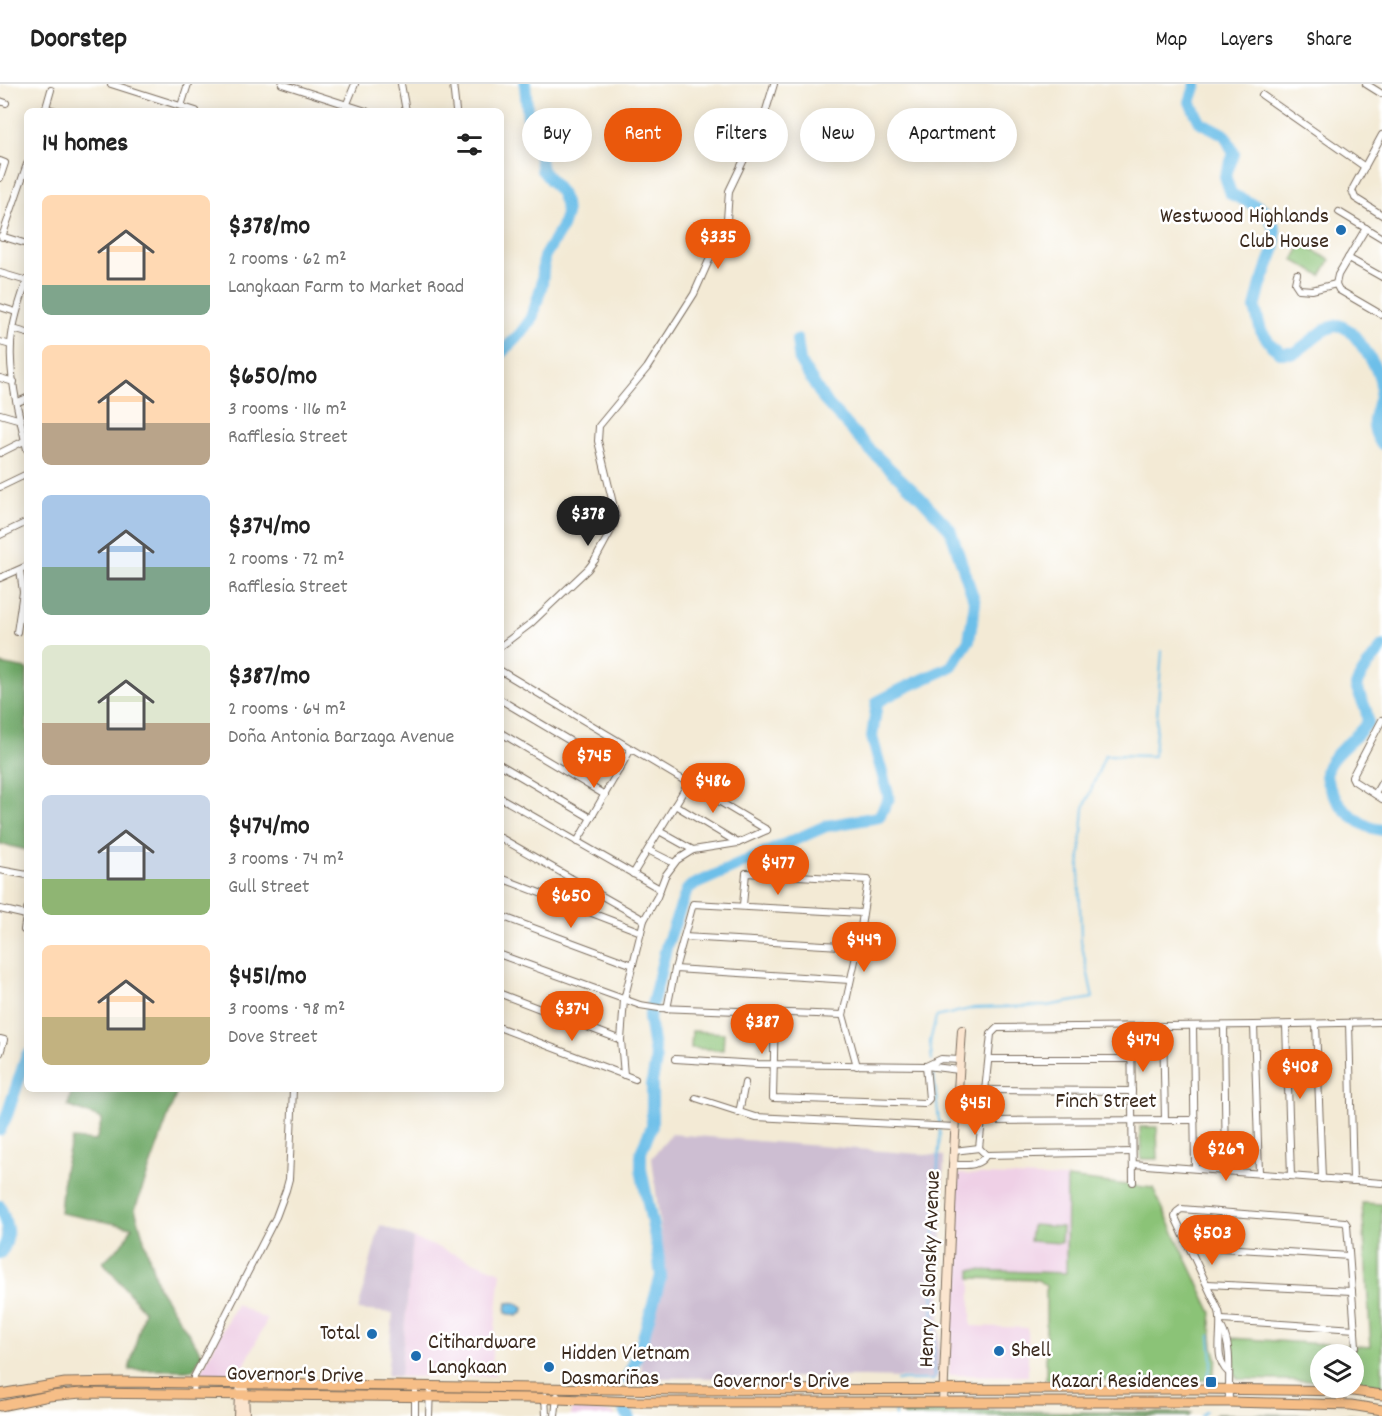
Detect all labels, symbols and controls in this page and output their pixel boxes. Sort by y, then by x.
text: Doorstep [30,21,127,61]
text: Map [1156,26,1187,56]
text: Layers [1220,26,1273,56]
text: Share [1306,26,1352,56]
chip: Buy [522,108,592,162]
chip: Rent [604,108,682,162]
chip: Filters [694,108,788,162]
chip: New [800,108,875,162]
chip: Apartment [887,108,1017,162]
text: 14 homes [42,126,128,163]
icon: filters [453,128,486,161]
place label: Westwood Highlands Club House [1160,202,1329,258]
text: $378/mo [228,209,310,246]
icon: home [90,219,162,291]
pin: $335 [682,219,754,270]
marker: Westwood Highlands Club House [1334,223,1348,237]
text: $335 [699,224,737,252]
text: 2 rooms · 62 m² [228,246,347,274]
text: Langkaan Farm to Market Road [228,274,464,302]
text: $650/mo [228,359,317,396]
icon: home [90,369,162,441]
text: 3 rooms · 116 m² [228,396,347,424]
text: Rafflesia Street [228,424,348,452]
pin: $378 [552,496,624,547]
text: $378 [571,501,605,529]
text: $374/mo [228,509,310,546]
icon: home [90,519,162,591]
text: 2 rooms · 72 m² [228,546,344,574]
text: Rafflesia Street [228,574,348,602]
text: $387/mo [228,659,310,696]
icon: home [90,669,162,741]
text: 2 rooms · 64 m² [228,696,346,724]
text: Doña Antonia Barzaga Avenue [228,724,454,752]
pin: $745 [558,738,630,789]
text: $745 [576,743,612,771]
pin: $486 [677,763,749,814]
text: $486 [695,768,731,796]
text: $474/mo [228,809,310,846]
icon: home [90,819,162,891]
pin: $477 [742,845,814,896]
text: 3 rooms · 74 m² [228,846,344,874]
text: $477 [761,850,795,878]
text: Gull Street [228,874,309,902]
pin: $650 [535,878,607,929]
text: $650 [551,883,591,911]
pin: $449 [828,922,900,973]
text: $449 [846,927,882,955]
text: $451/mo [228,959,307,996]
icon: home [90,969,162,1041]
pin: $374 [536,991,608,1042]
text: 3 rooms · 98 m² [228,996,345,1024]
text: $374 [555,996,589,1024]
pin: $387 [726,1004,798,1055]
text: $387 [745,1009,779,1037]
pin: $474 [1107,1022,1179,1073]
text: Dove Street [228,1024,318,1052]
text: $474 [1126,1027,1160,1055]
pin: $408 [1264,1049,1336,1100]
text: $408 [1281,1054,1319,1082]
pin: $451 [939,1085,1011,1136]
street label: Finch Street [1055,1087,1157,1118]
text: $451 [959,1090,991,1118]
pin: $269 [1190,1131,1262,1182]
text: $269 [1207,1136,1245,1164]
street label: Henry J. Slonsky Avenue [912,1170,950,1368]
pin: $503 [1176,1215,1248,1266]
text: $503 [1192,1220,1232,1248]
place label: Total [320,1319,360,1350]
marker: Total [365,1327,379,1341]
place label: Citihardware Langkaan [428,1328,536,1384]
place label: Shell [1011,1336,1051,1367]
place label: Hidden Vietnam Dasmariñas [561,1339,690,1395]
marker: Shell [992,1344,1006,1358]
map controls [1310,1344,1364,1398]
button: layers [1310,1344,1364,1398]
marker: Citihardware Langkaan [409,1349,423,1363]
street label: Governor's Drive [226,1359,364,1393]
marker: Hidden Vietnam Dasmariñas [542,1360,556,1374]
street label: Governor's Drive [712,1367,850,1398]
place label: Kazari Residences [1051,1367,1199,1398]
marker: Kazari Residences [1204,1375,1218,1389]

